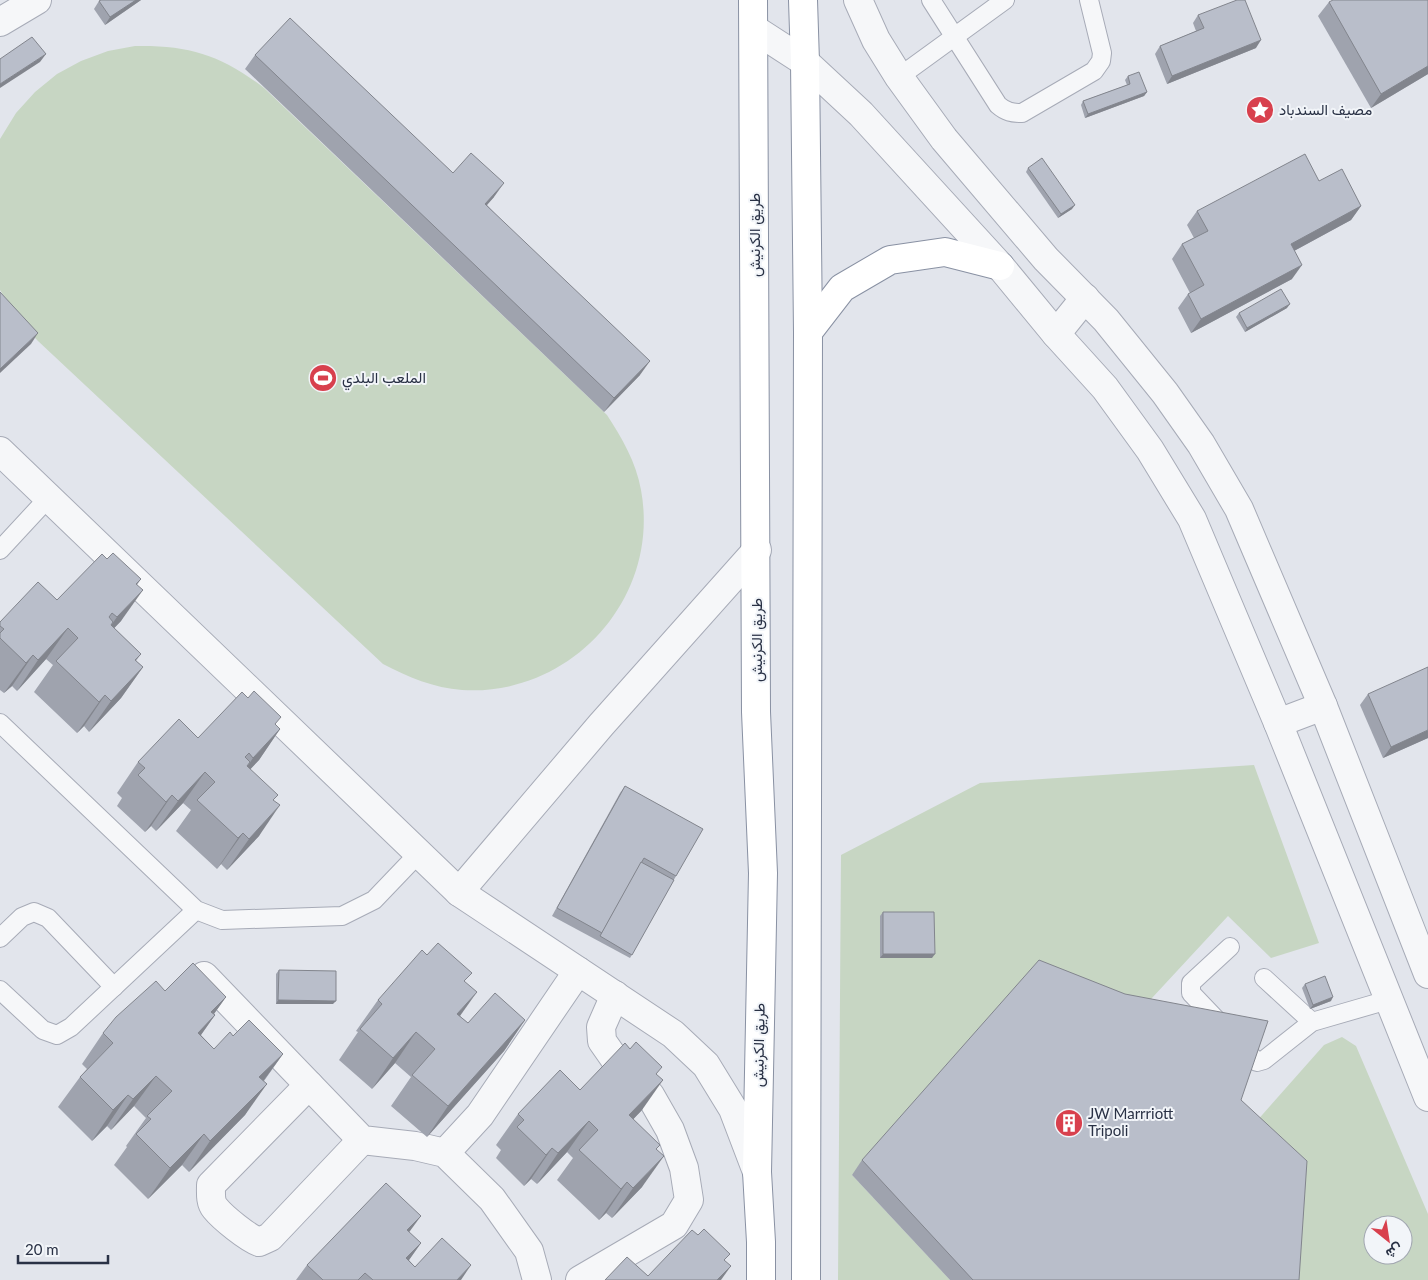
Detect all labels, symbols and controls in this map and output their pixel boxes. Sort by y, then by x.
place icon: مصيف السندباد [1245,95,1275,125]
place label: مصيف السندباد [1279,100,1372,119]
street label: طريق الكرنيش [745,193,765,277]
sports icon: الملعب البلدي [308,363,338,393]
place label: الملعب البلدي [342,368,426,391]
street label: طريق الكرنيش [747,598,767,682]
street label: طريق الكرنيش [748,1003,770,1087]
place label: JW Marrriott Tripoli [1088,1104,1174,1139]
building icon: JW Marrriott Tripoli [1054,1108,1084,1138]
north arrow [1363,1215,1413,1265]
scale bar [18,1232,108,1264]
text: ش [1383,1239,1406,1263]
text: 20 m [25,1240,59,1258]

